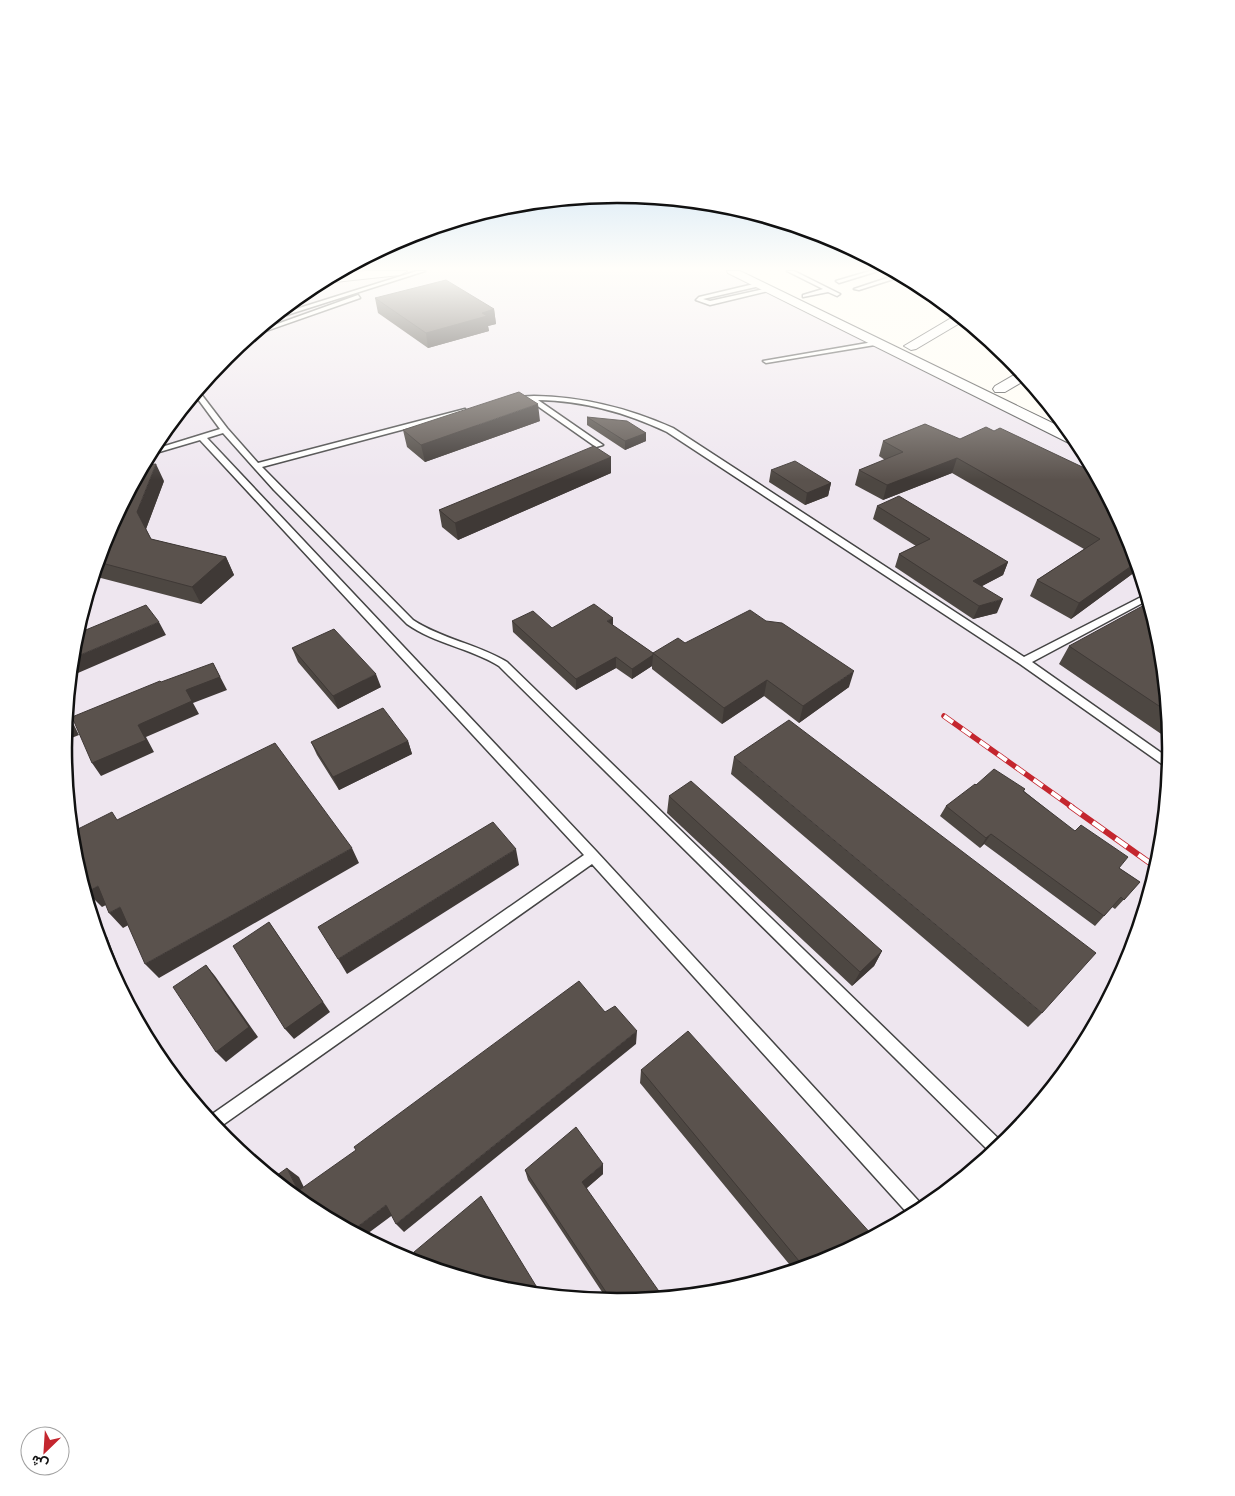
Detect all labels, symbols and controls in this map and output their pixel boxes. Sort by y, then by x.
north arrow [20,1426,70,1476]
text: ش [28,1447,53,1474]

